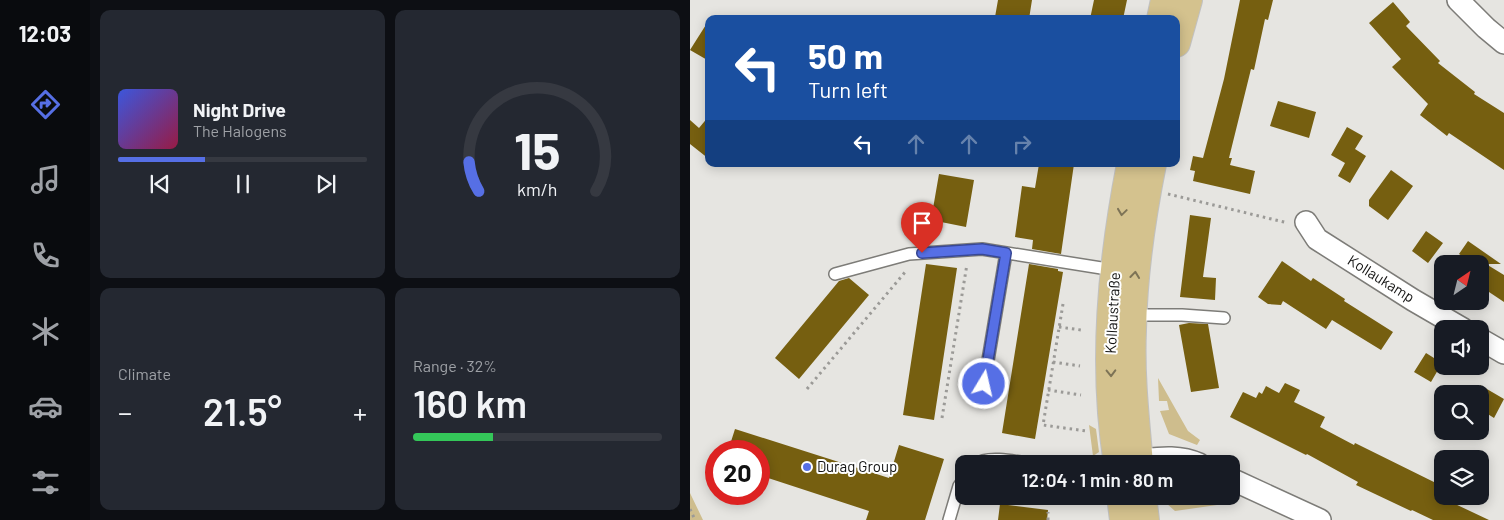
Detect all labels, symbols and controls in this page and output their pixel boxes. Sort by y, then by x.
text: 12:03 [19,20,71,46]
text: 50 m [808,34,883,76]
icon: left [725,35,790,100]
text: Turn left [808,76,888,102]
icon: directions [28,87,63,122]
text: Night Drive [193,98,286,121]
text: 15 [514,118,561,180]
text: The Halogens [193,121,287,140]
icon: left [849,130,877,158]
icon: ahead [902,130,930,158]
icon: ahead [955,130,983,158]
icon: right [1008,130,1036,158]
icon: music [28,162,63,197]
icon: previous [146,170,174,198]
icon: pause [229,170,257,198]
icon: next [312,170,340,198]
text: km/h [517,178,558,200]
pin [901,202,943,253]
one-way arrow [1118,207,1128,216]
icon: arrive [908,209,936,237]
icon: phone [28,238,63,273]
street label: Kollaukamp [1345,251,1418,306]
north arrow [1434,255,1489,310]
map controls [1434,255,1489,505]
one-way arrow [1129,271,1140,279]
street label: Kollaustraße [1101,272,1123,354]
icon: climate [28,314,63,349]
button: sound [1434,320,1489,375]
text: Range · 32% [413,356,497,375]
position arrow [957,357,1009,409]
text: Climate [118,364,171,383]
one-way arrow [1106,370,1116,378]
text: 160 km [413,380,527,426]
button: search [1434,385,1489,440]
text: 21.5° [203,388,282,434]
icon: car [28,389,63,424]
text: − [118,395,132,429]
text: + [353,395,367,429]
speed limit sign: 20 [705,440,770,505]
button: layers [1434,450,1489,505]
place label: Durag Group [817,457,897,475]
marker: Durag Group [801,461,813,473]
icon: filters [28,465,63,500]
text: 12:04 · 1 min · 80 m [1022,468,1173,491]

